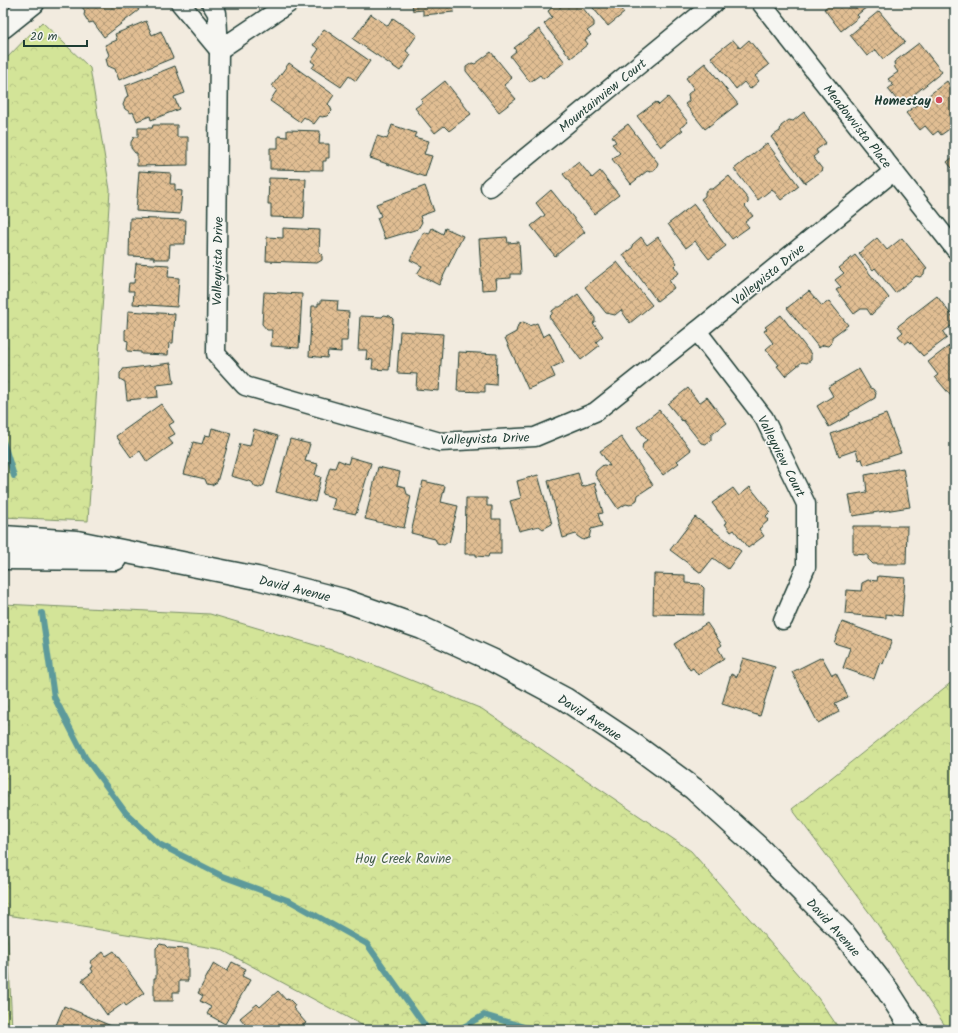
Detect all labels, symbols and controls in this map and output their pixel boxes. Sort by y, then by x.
scale bar [24,22,87,48]
text: 20 m [30,27,58,46]
street label: Mountainview Court [554,53,652,138]
street label: Meadowvista Place [817,80,897,174]
place label: Homestay [874,91,931,112]
marker: Homestay [934,95,944,105]
street label: Valleyvista Drive [207,216,230,306]
street label: Valleyvista Drive [728,239,810,311]
street label: Valleyview Court [751,412,811,502]
street label: Valleyvista Drive [440,427,530,452]
street label: David Avenue [257,570,333,609]
street label: David Avenue [553,690,626,747]
park label: Hoy Creek Ravine [355,849,451,870]
street label: David Avenue [801,894,865,962]

